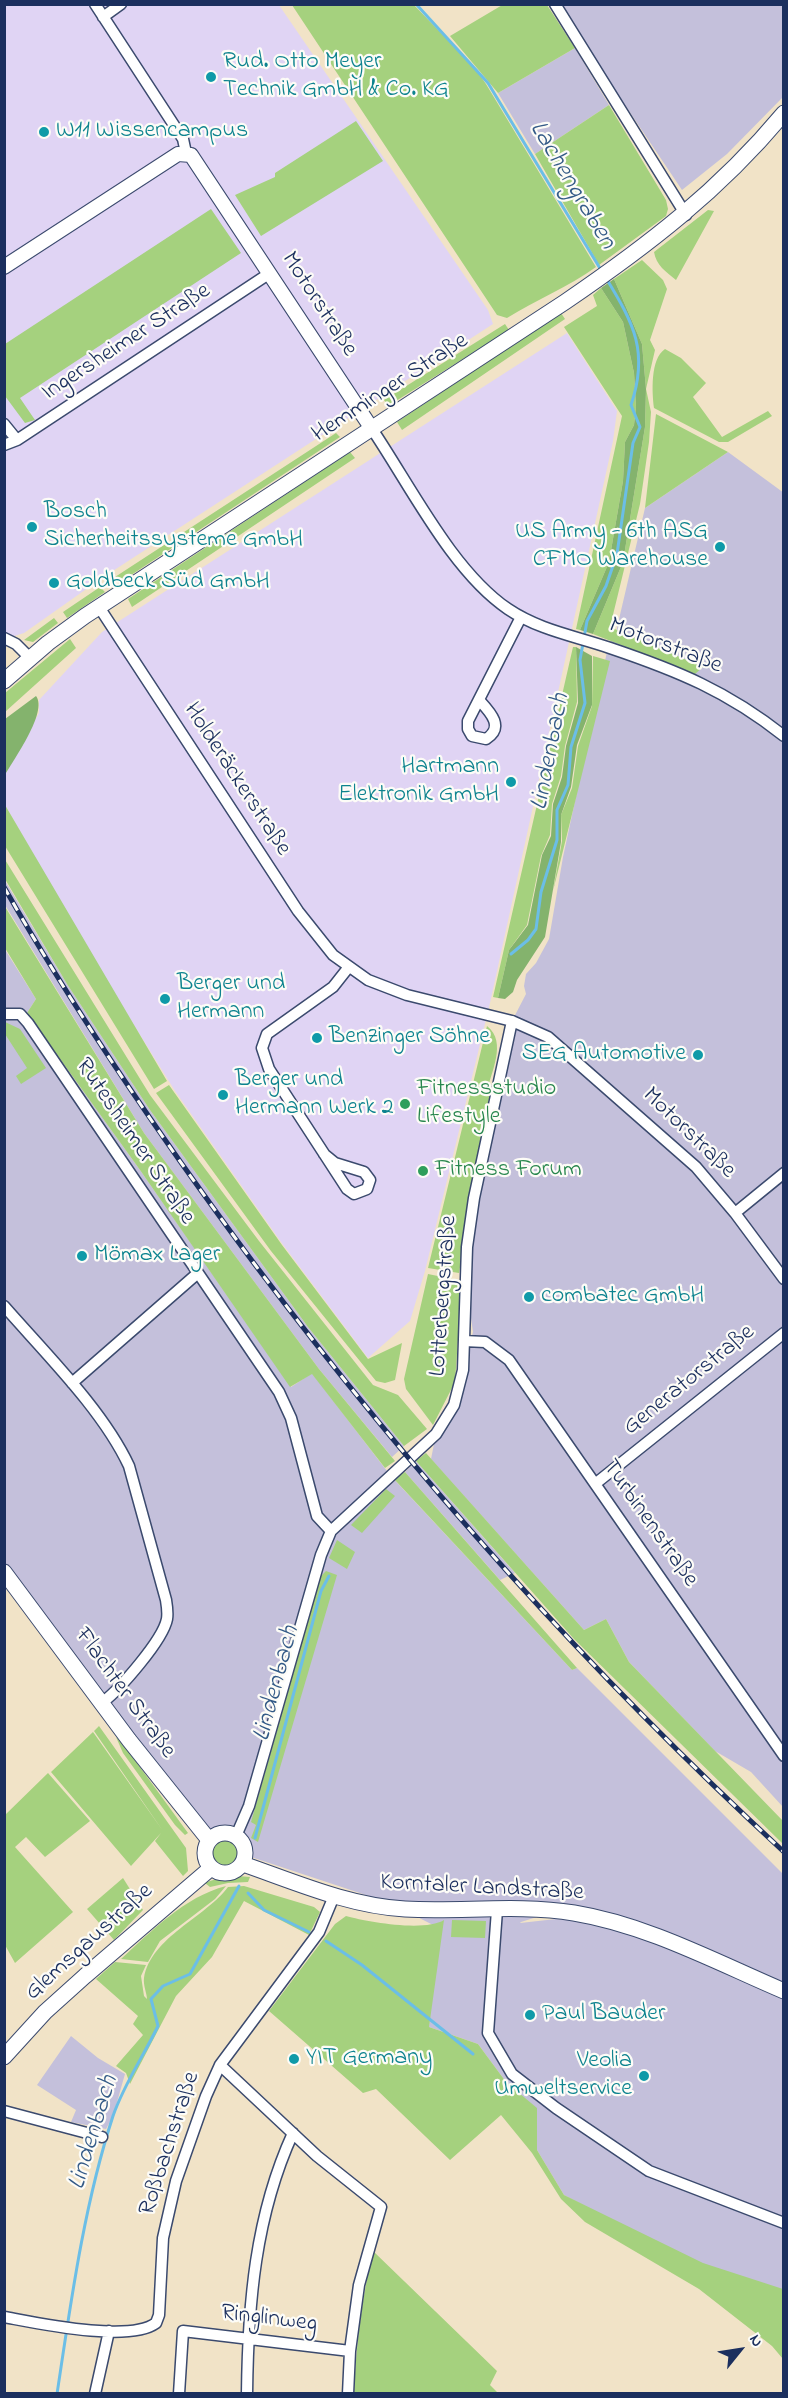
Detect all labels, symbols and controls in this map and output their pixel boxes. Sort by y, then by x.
place label: Rud. Otto Meyer Technik GmbH & Co. KG [223,49,449,105]
marker: Rud. Otto Meyer Technik GmbH & Co. KG [204,70,218,84]
water label: Lachengraben [521,116,621,256]
place label: W11 Wissencampus [56,118,248,146]
marker: W11 Wissencampus [37,125,51,139]
street label: Motorstraße [274,247,362,363]
street label: Ingersheimer Straße [37,278,217,408]
street label: Hemminger Straße [308,328,474,450]
place label: Bosch Sicherheitssysteme GmbH [44,499,303,555]
place label: US Army - 6th ASG CFMO Warehouse [515,519,708,575]
marker: Bosch Sicherheitssysteme GmbH [25,520,39,534]
marker: US Army - 6th ASG CFMO Warehouse [713,540,727,554]
place label: Goldbeck Süd GmbH [66,569,270,597]
marker: Goldbeck Süd GmbH [47,576,61,590]
street label: Motorstraße [604,612,726,682]
water label: Lindenbach [525,691,579,813]
street label: Holderäckerstraße [176,698,296,862]
place label: Hartmann Elektronik GmbH [338,754,499,810]
marker: Hartmann Elektronik GmbH [504,775,518,789]
place label: Berger und Hermann [177,971,285,1027]
marker: Berger und Hermann [158,992,172,1006]
place label: Benzinger Söhne [329,1024,490,1052]
marker: Benzinger Söhne [310,1031,324,1045]
place label: SEG Automotive [522,1041,686,1069]
marker: SEG Automotive [691,1048,705,1062]
street label: Rutesheimer Straße [68,1053,200,1231]
place label: Berger und Hermann Werk 2 [235,1067,394,1123]
place label: Fitnessstudio Lifestyle [417,1076,556,1132]
street label: Motorstraße [635,1082,741,1186]
marker: Berger und Hermann Werk 2 [216,1088,230,1102]
marker: Fitnessstudio Lifestyle [398,1097,412,1111]
place label: Fitness Forum [435,1157,582,1185]
marker: Fitness Forum [416,1164,430,1178]
street label: Lotterbergstraße [425,1215,465,1377]
place label: Mömax Lager [94,1242,220,1270]
marker: Mömax Lager [75,1249,89,1263]
place label: combatec GmbH [541,1283,704,1311]
marker: combatec GmbH [522,1290,536,1304]
street label: Generatorstraße [618,1319,762,1443]
street label: Turbinenstraße [595,1455,703,1593]
street label: Flachter Straße [67,1623,181,1765]
water label: Lindenbach [248,1623,308,1745]
street label: Korntaler Landstraße [379,1869,585,1909]
street label: Glemsgaustraße [20,1878,160,2008]
place label: Paul Bauder [542,2001,666,2029]
marker: Paul Bauder [523,2008,537,2022]
place label: YIT Germany [306,2045,432,2073]
place label: Veolia Umweltservice [494,2048,632,2104]
marker: YIT Germany [287,2052,301,2066]
street label: Roßbachstraße [134,2069,208,2219]
marker: Veolia Umweltservice [637,2069,651,2083]
water label: Lindenbach [63,2072,127,2194]
street label: Ringlinweg [219,2300,319,2340]
north arrow [710,2320,770,2380]
text: N [742,2330,769,2352]

